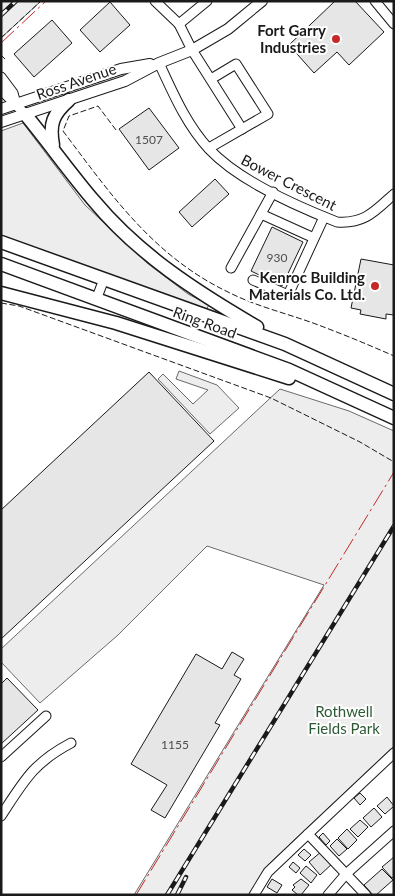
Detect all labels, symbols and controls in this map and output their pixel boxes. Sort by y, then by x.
place label: Fort Garry Industries [257,21,326,56]
marker: Fort Garry Industries [330,33,342,45]
street label: Ross Avenue [34,59,118,103]
house number: 1507 [135,132,163,147]
street label: Bower Crescent [238,150,340,214]
house number: 930 [267,250,287,265]
place label: Kenroc Building Materials Co. Ltd. [249,268,365,303]
marker: Kenroc Building Materials Co. Ltd. [369,280,381,292]
street label: Ring Road [171,302,239,342]
park label: Rothwell Fields Park [308,702,380,737]
house number: 1155 [161,737,189,752]

